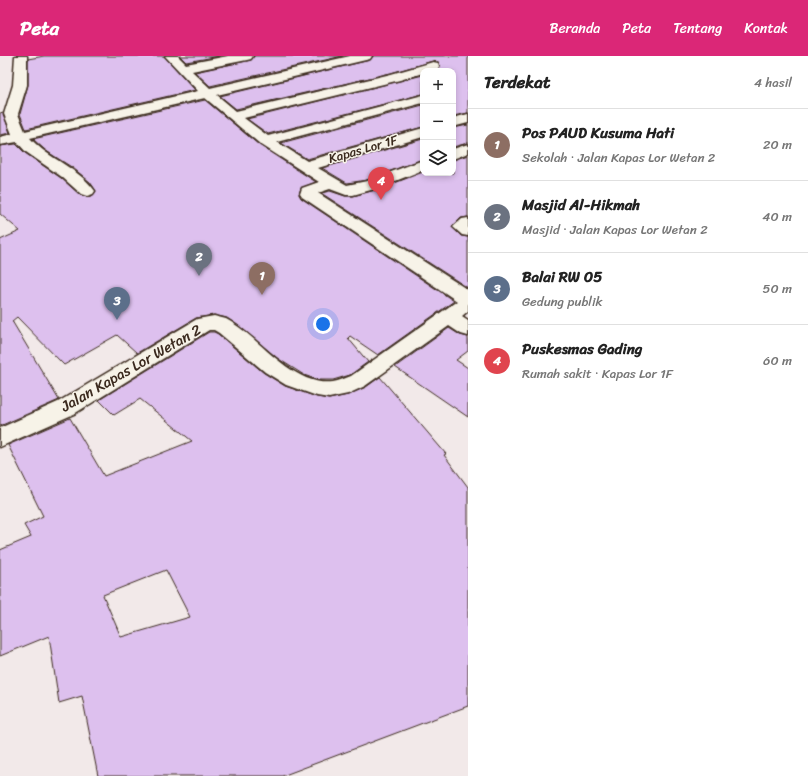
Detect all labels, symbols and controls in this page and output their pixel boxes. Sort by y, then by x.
text: Peta [20,12,59,45]
text: Beranda [550,16,600,41]
text: Peta [622,16,651,41]
text: Tentang [673,16,722,41]
text: Kontak [744,16,788,41]
text: Terdekat [484,67,550,97]
map controls [420,68,456,176]
button: + [420,68,456,104]
text: 4 hasil [754,71,792,94]
button: − [420,104,456,140]
text: Pos PAUD Kusuma Hati [522,120,674,146]
street label: Kapas Lor 1F [326,128,401,170]
text: 1 [494,133,500,156]
text: 20 m [763,133,792,156]
button: layers [420,140,456,176]
text: Sekolah · Jalan Kapas Lor Wetan 2 [522,146,715,169]
pin: 4 [368,167,394,200]
text: Masjid Al-Hikmah [522,192,640,218]
text: 2 [493,205,501,228]
text: 40 m [762,205,792,228]
text: Masjid · Jalan Kapas Lor Wetan 2 [522,218,708,241]
pin: 2 [186,243,212,276]
pin: 1 [249,262,275,295]
text: Balai RW 05 [522,264,602,290]
text: 3 [493,277,501,300]
text: 50 m [762,277,792,300]
pin: 3 [104,287,130,320]
text: Gedung publik [522,290,603,313]
your location [313,314,333,334]
street label: Jalan Kapas Lor Wetan 2 [55,317,207,419]
text: Puskesmas Gading [522,336,642,362]
text: 4 [493,349,501,372]
text: 60 m [763,349,792,372]
text: Rumah sakit · Kapas Lor 1F [522,362,673,385]

